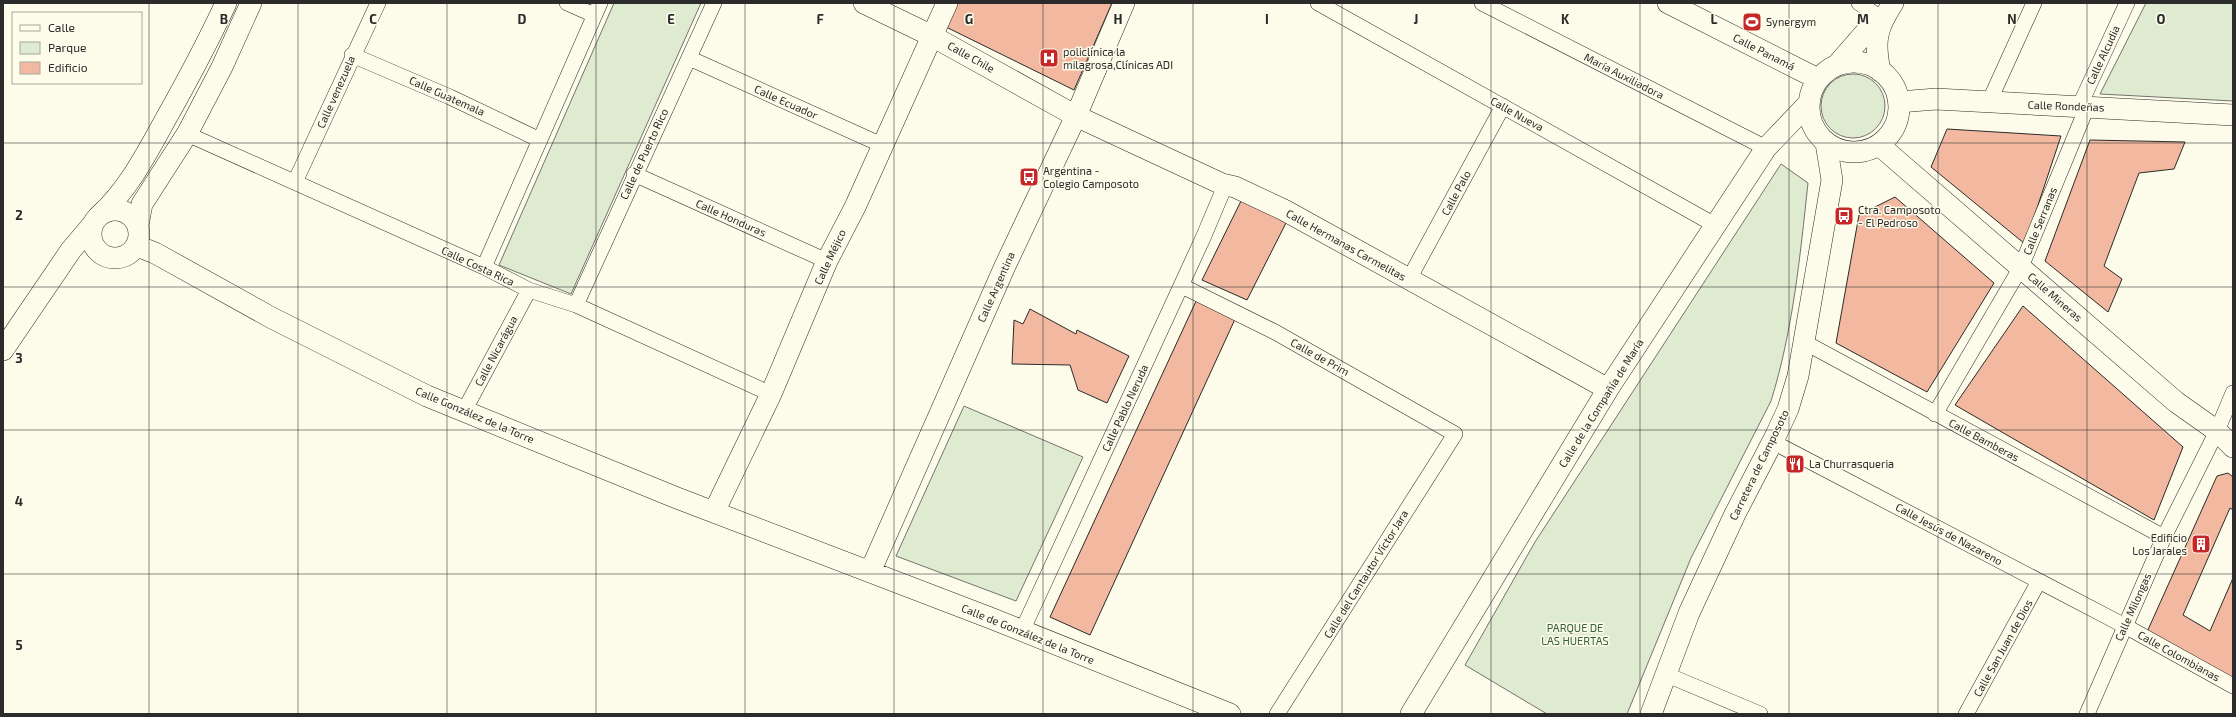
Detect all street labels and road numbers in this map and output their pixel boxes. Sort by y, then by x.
street label: Calle Alcudia [2083,23,2122,86]
street label: Calle Panamá [1731,30,1797,73]
street label: Calle Chile [945,38,997,75]
street label: María Auxiliadora [1582,50,1666,101]
street label: Calle venezuela [314,54,357,130]
street label: Calle Guatemala [407,73,487,118]
street label: Calle Ecuador [752,82,820,122]
street label: Calle Nueva [1488,94,1546,134]
street label: Calle Rondeñas [2027,98,2105,113]
street label: Calle de Puerto Rico [617,106,670,201]
street label: Calle Palo [1438,168,1473,218]
street label: Calle Serranas [2020,185,2059,257]
street label: Calle Honduras [694,196,769,239]
street label: Calle Hermanas Carmelitas [1284,206,1409,283]
street label: Calle Méjico [811,227,849,287]
street label: Calle Costa Rica [440,243,517,288]
street label: Calle Argentina [974,249,1017,324]
street label: Calle Mineras [2025,269,2086,324]
street label: Calle Nicarágua [472,313,520,388]
street label: Calle de Prim [1289,335,1352,378]
street label: Calle de la Compañía de María [1555,336,1646,470]
street label: Calle Pablo Neruda [1099,362,1150,453]
street label: Calle González de la Torre [414,384,537,446]
street label: Carretera de Camposoto [1726,407,1791,522]
street label: Calle Bamberas [1947,416,2022,464]
street label: Calle Jesús de Nazareno [1893,500,2005,567]
street label: Calle del Cantautor Víctor Jara [1321,507,1411,640]
street label: Calle Milongas [2112,570,2154,643]
street label: Calle San Juan de Dios [1970,596,2035,699]
street label: Calle de González de la Torre [960,601,1097,666]
street label: Calle Colombianas [2136,628,2223,684]

